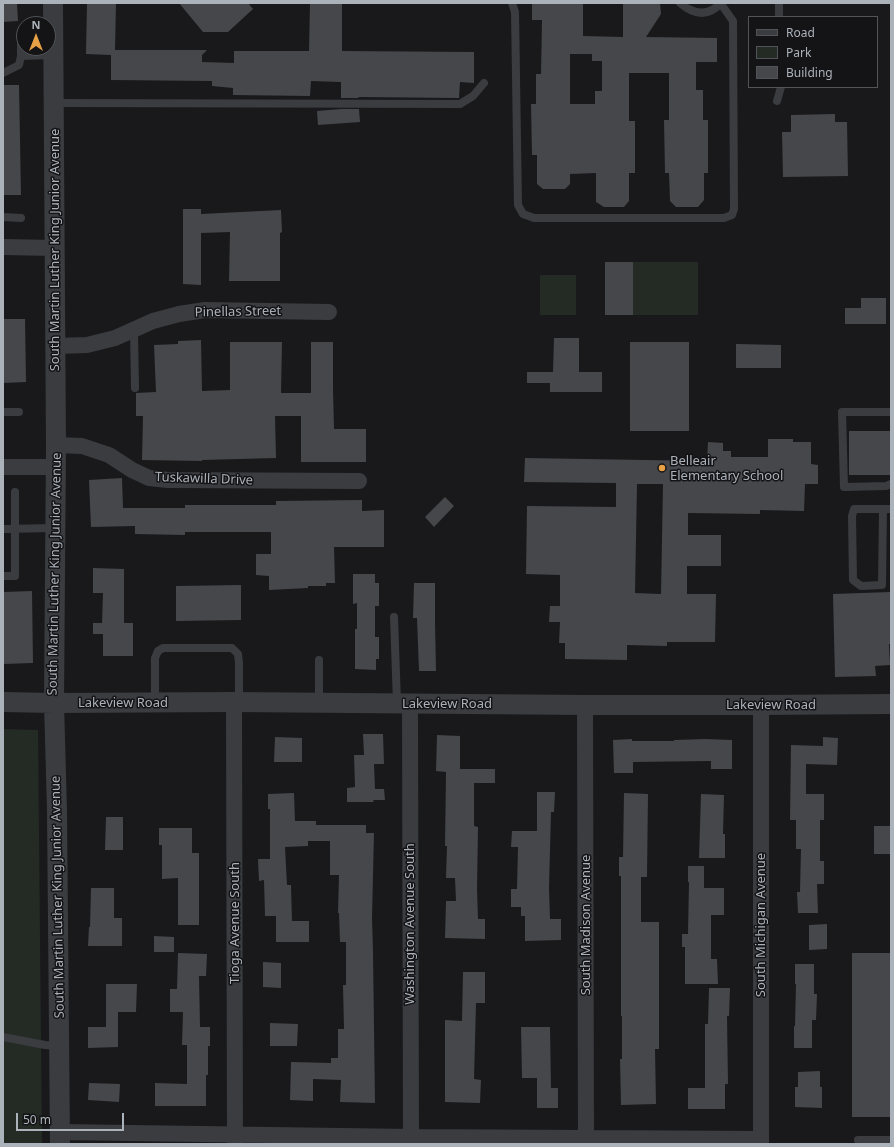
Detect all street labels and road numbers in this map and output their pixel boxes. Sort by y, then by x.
street label: South Martin Luther King Junior Avenue [47,129,63,371]
street label: Pinellas Street [195,303,281,321]
street label: South Martin Luther King Junior Avenue [45,453,65,695]
street label: Tuskawilla Drive [155,469,253,489]
street label: Lakeview Road [78,695,168,711]
street label: Lakeview Road [402,696,492,712]
street label: Lakeview Road [726,697,816,713]
street label: South Martin Luther King Junior Avenue [48,776,68,1018]
street label: Washington Avenue South [402,843,418,1005]
street label: South Michigan Avenue [753,853,769,997]
street label: South Madison Avenue [578,855,594,995]
street label: Tioga Avenue South [227,862,243,984]

